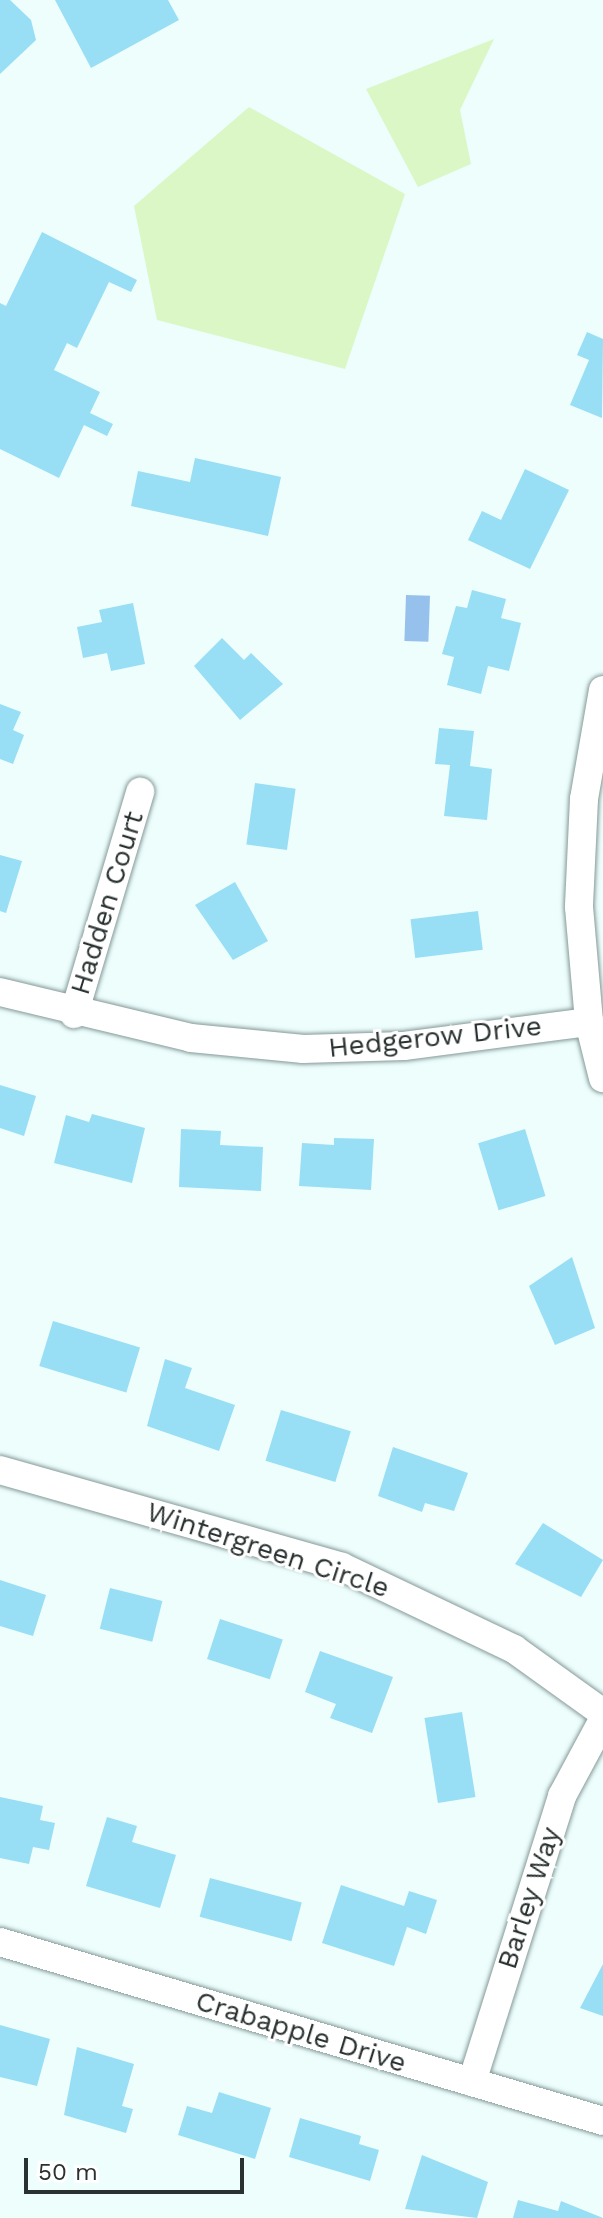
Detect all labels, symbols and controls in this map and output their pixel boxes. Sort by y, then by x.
street label: Hadden Court [63,807,151,999]
street label: Hedgerow Drive [326,1009,544,1065]
street label: Wintergreen Circle [142,1495,394,1605]
street label: Barley Way [490,1822,568,1974]
street label: Crabapple Drive [192,1984,410,2080]
scale bar [28,2142,248,2192]
text: 50 m [38,2158,98,2186]

